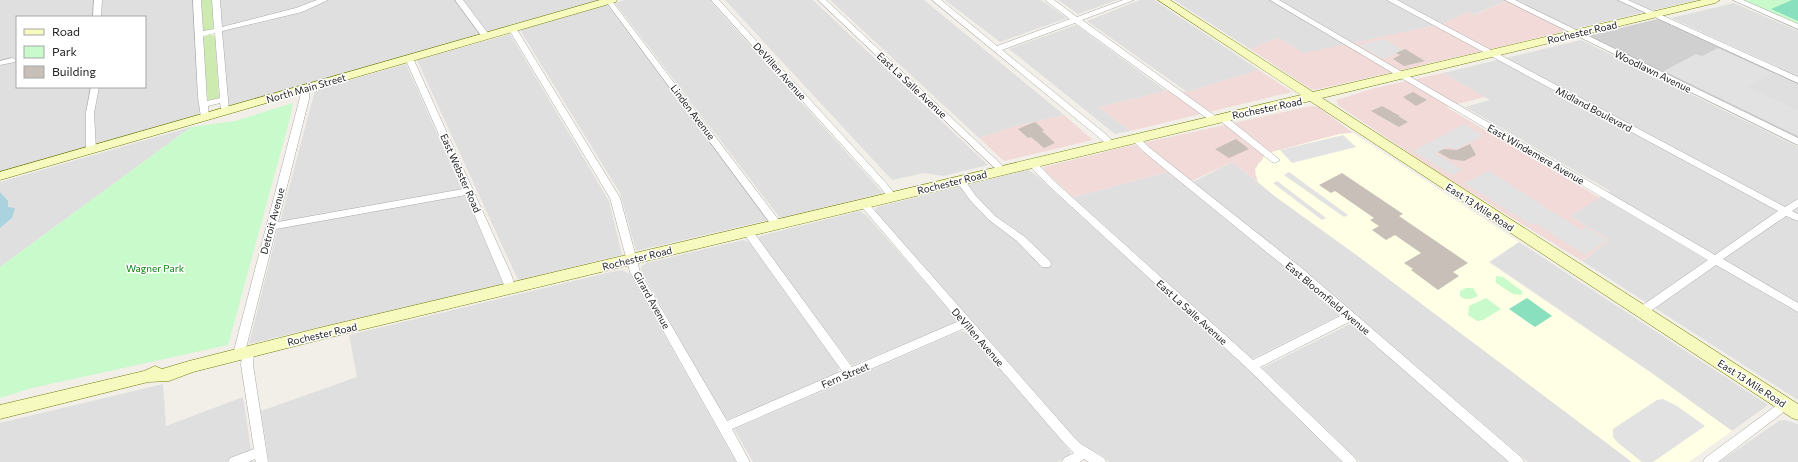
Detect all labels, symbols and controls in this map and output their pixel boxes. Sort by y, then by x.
legend [16,16,146,88]
street label: Rochester Road [1546,18,1618,46]
text: Road [52,24,80,38]
street label: DeVillen Avenue [751,40,809,102]
text: Park [52,44,78,58]
street label: Woodlawn Avenue [1613,47,1693,95]
street label: East La Salle Avenue [875,49,949,121]
text: Building [52,64,96,78]
street label: North Main Street [265,71,347,105]
street label: Linden Avenue [668,82,718,142]
street label: Midland Boulevard [1554,84,1634,134]
street label: Rochester Road [1231,95,1303,121]
street label: East Windemere Avenue [1486,121,1586,187]
street label: East Webster Road [438,132,484,215]
street label: Rochester Road [916,167,988,196]
street label: East 13 Mile Road [1444,181,1517,234]
street label: Detroit Avenue [257,186,287,256]
street label: Rochester Road [601,243,673,272]
street label: East Bloomfield Avenue [1283,259,1373,337]
park label: Wagner Park [126,262,185,274]
street label: Girard Avenue [631,269,673,331]
street label: East La Salle Avenue [1154,277,1230,347]
street label: DeVillen Avenue [949,305,1007,369]
street label: Rochester Road [286,320,358,348]
street label: East 13 Mile Road [1716,357,1789,410]
street label: Fern Street [819,360,871,390]

